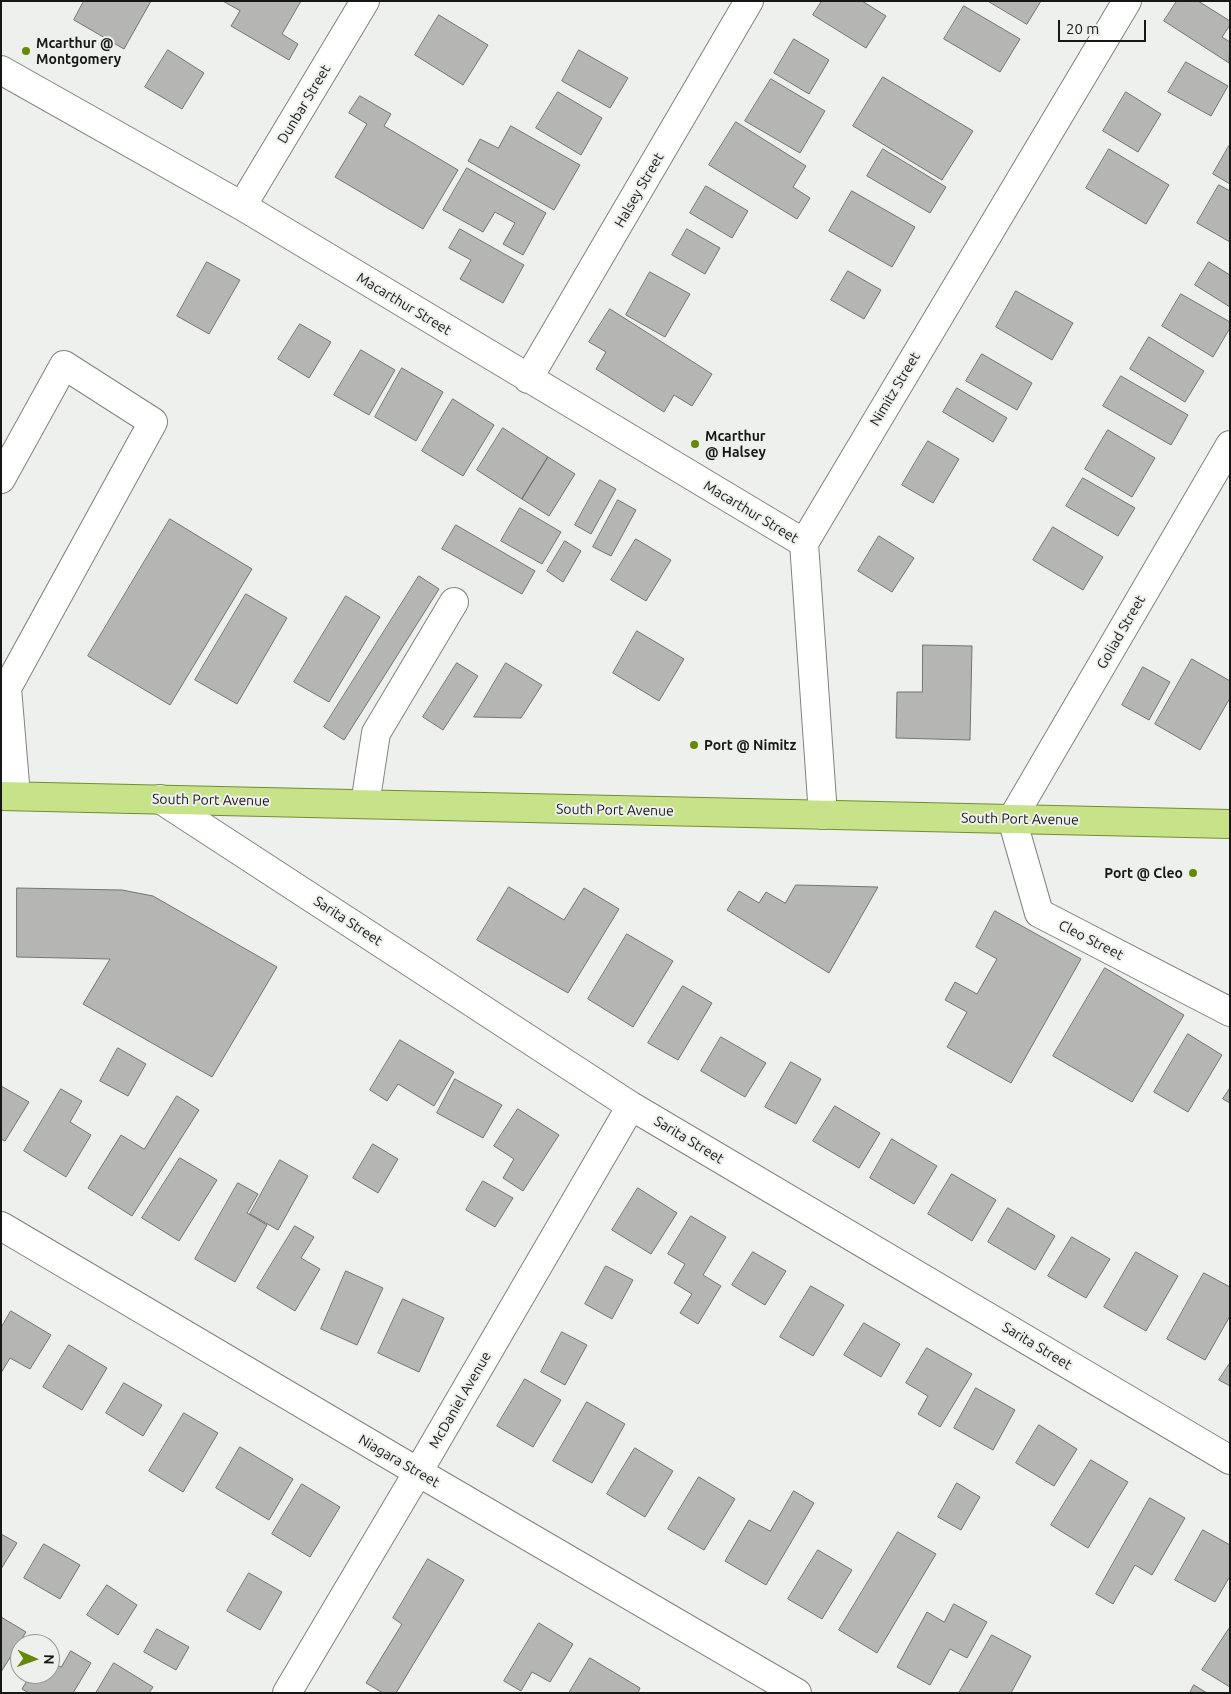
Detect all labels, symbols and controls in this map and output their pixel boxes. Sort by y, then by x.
scale bar [1061,10,1148,42]
text: 20 m [1066,20,1099,37]
place label: Mcarthur @ Montgomery [36,35,121,68]
marker: Mcarthur @ Montgomery [20,45,32,57]
street label: Dunbar Street [274,62,334,146]
street label: Halsey Street [611,150,667,230]
street label: Macarthur Street [354,269,454,339]
street label: Nimitz Street [866,349,924,429]
place label: Mcarthur @ Halsey [705,428,766,461]
marker: Mcarthur @ Halsey [689,438,701,450]
street label: Macarthur Street [701,477,801,547]
street label: Goliad Street [1093,592,1149,672]
place label: Port @ Nimitz [704,737,796,753]
marker: Port @ Nimitz [688,739,700,751]
street label: South Port Avenue [152,791,270,809]
street label: South Port Avenue [556,801,674,819]
street label: South Port Avenue [961,810,1079,828]
place label: Port @ Cleo [1104,865,1183,881]
marker: Port @ Cleo [1187,867,1199,879]
street label: Sarita Street [311,893,385,949]
street label: Cleo Street [1056,917,1126,963]
street label: Sarita Street [651,1113,727,1167]
street label: Sarita Street [999,1319,1075,1373]
street label: McDaniel Avenue [425,1349,495,1451]
street label: Niagara Street [356,1431,442,1491]
north arrow [10,1634,60,1684]
text: N [41,1654,57,1665]

